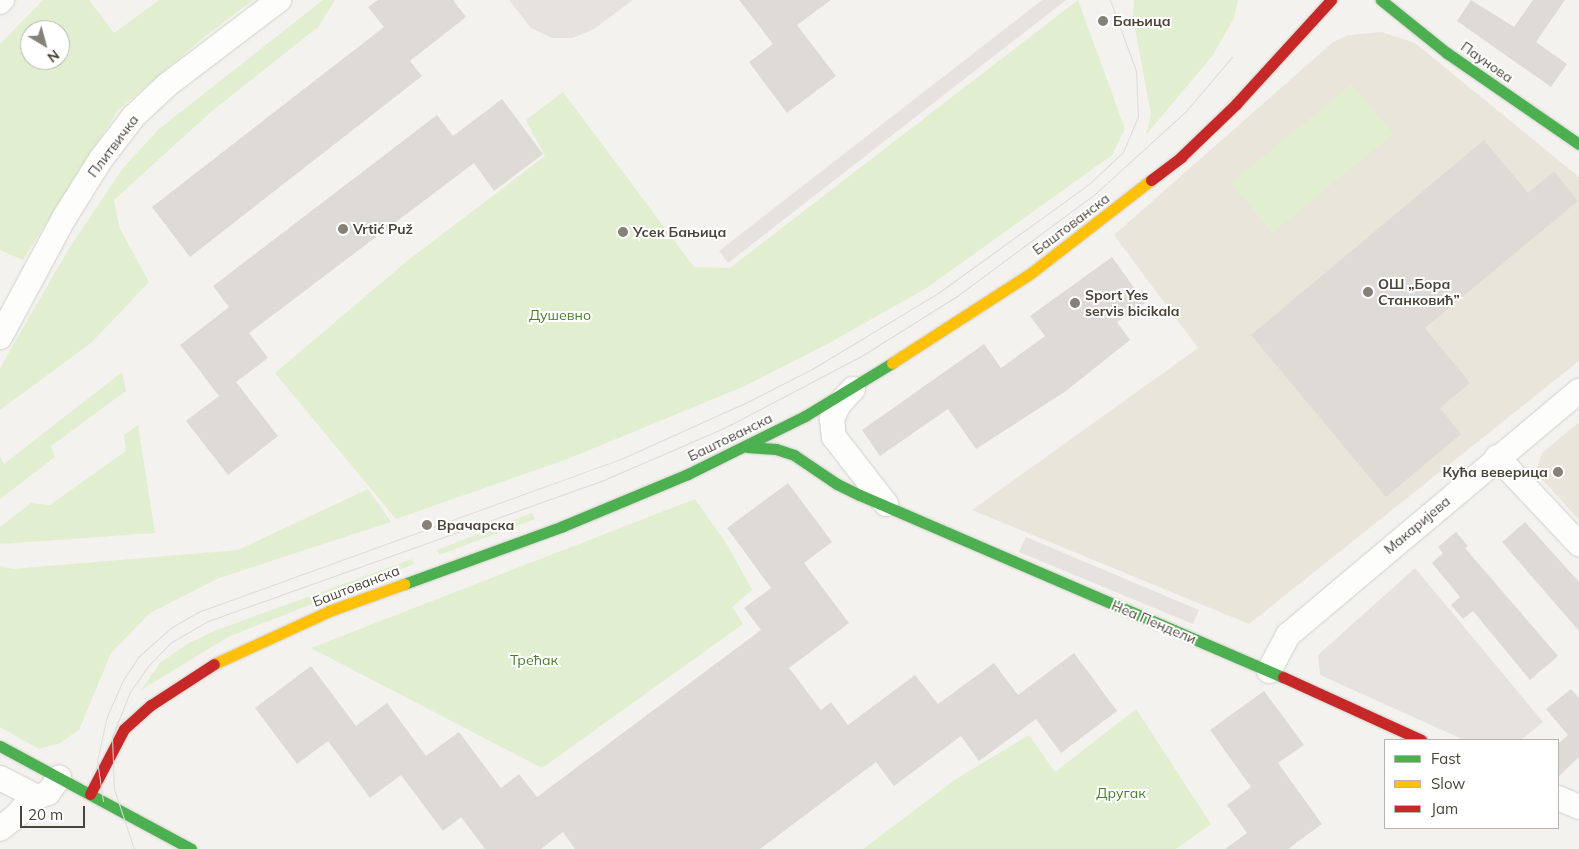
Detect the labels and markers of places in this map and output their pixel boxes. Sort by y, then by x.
place label: Бањица [1113,13,1171,29]
marker: Бањица [1097,15,1109,27]
place label: Vrtić Puž [353,221,413,237]
marker: Vrtić Puž [337,223,349,235]
place label: Усек Бањица [633,224,726,240]
marker: Усек Бањица [617,226,629,238]
place label: ОШ „Бора Станковић” [1378,276,1460,308]
marker: ОШ „Бора Станковић” [1362,286,1374,298]
place label: Sport Yes servis bicikala [1085,287,1179,320]
marker: Sport Yes servis bicikala [1069,297,1081,309]
place label: Кућа веверица [1442,464,1548,480]
marker: Кућа веверица [1552,466,1564,478]
place label: Врачарска [437,517,514,533]
marker: Врачарска [421,519,433,531]

